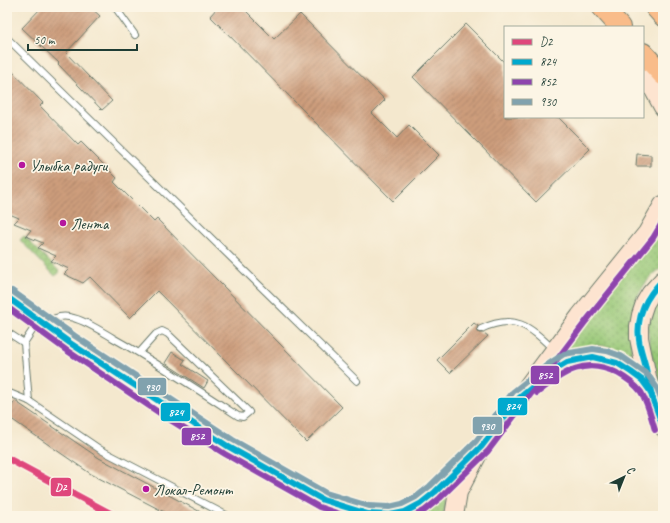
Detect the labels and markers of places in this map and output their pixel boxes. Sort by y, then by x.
place label: Улыбка радуги [30,156,108,176]
marker: Улыбка радуги [17,160,27,170]
place label: Лента [71,214,110,234]
marker: Лента [58,218,68,228]
place label: Локал-Ремонт [154,480,234,500]
marker: Локал-Ремонт [141,484,151,494]

